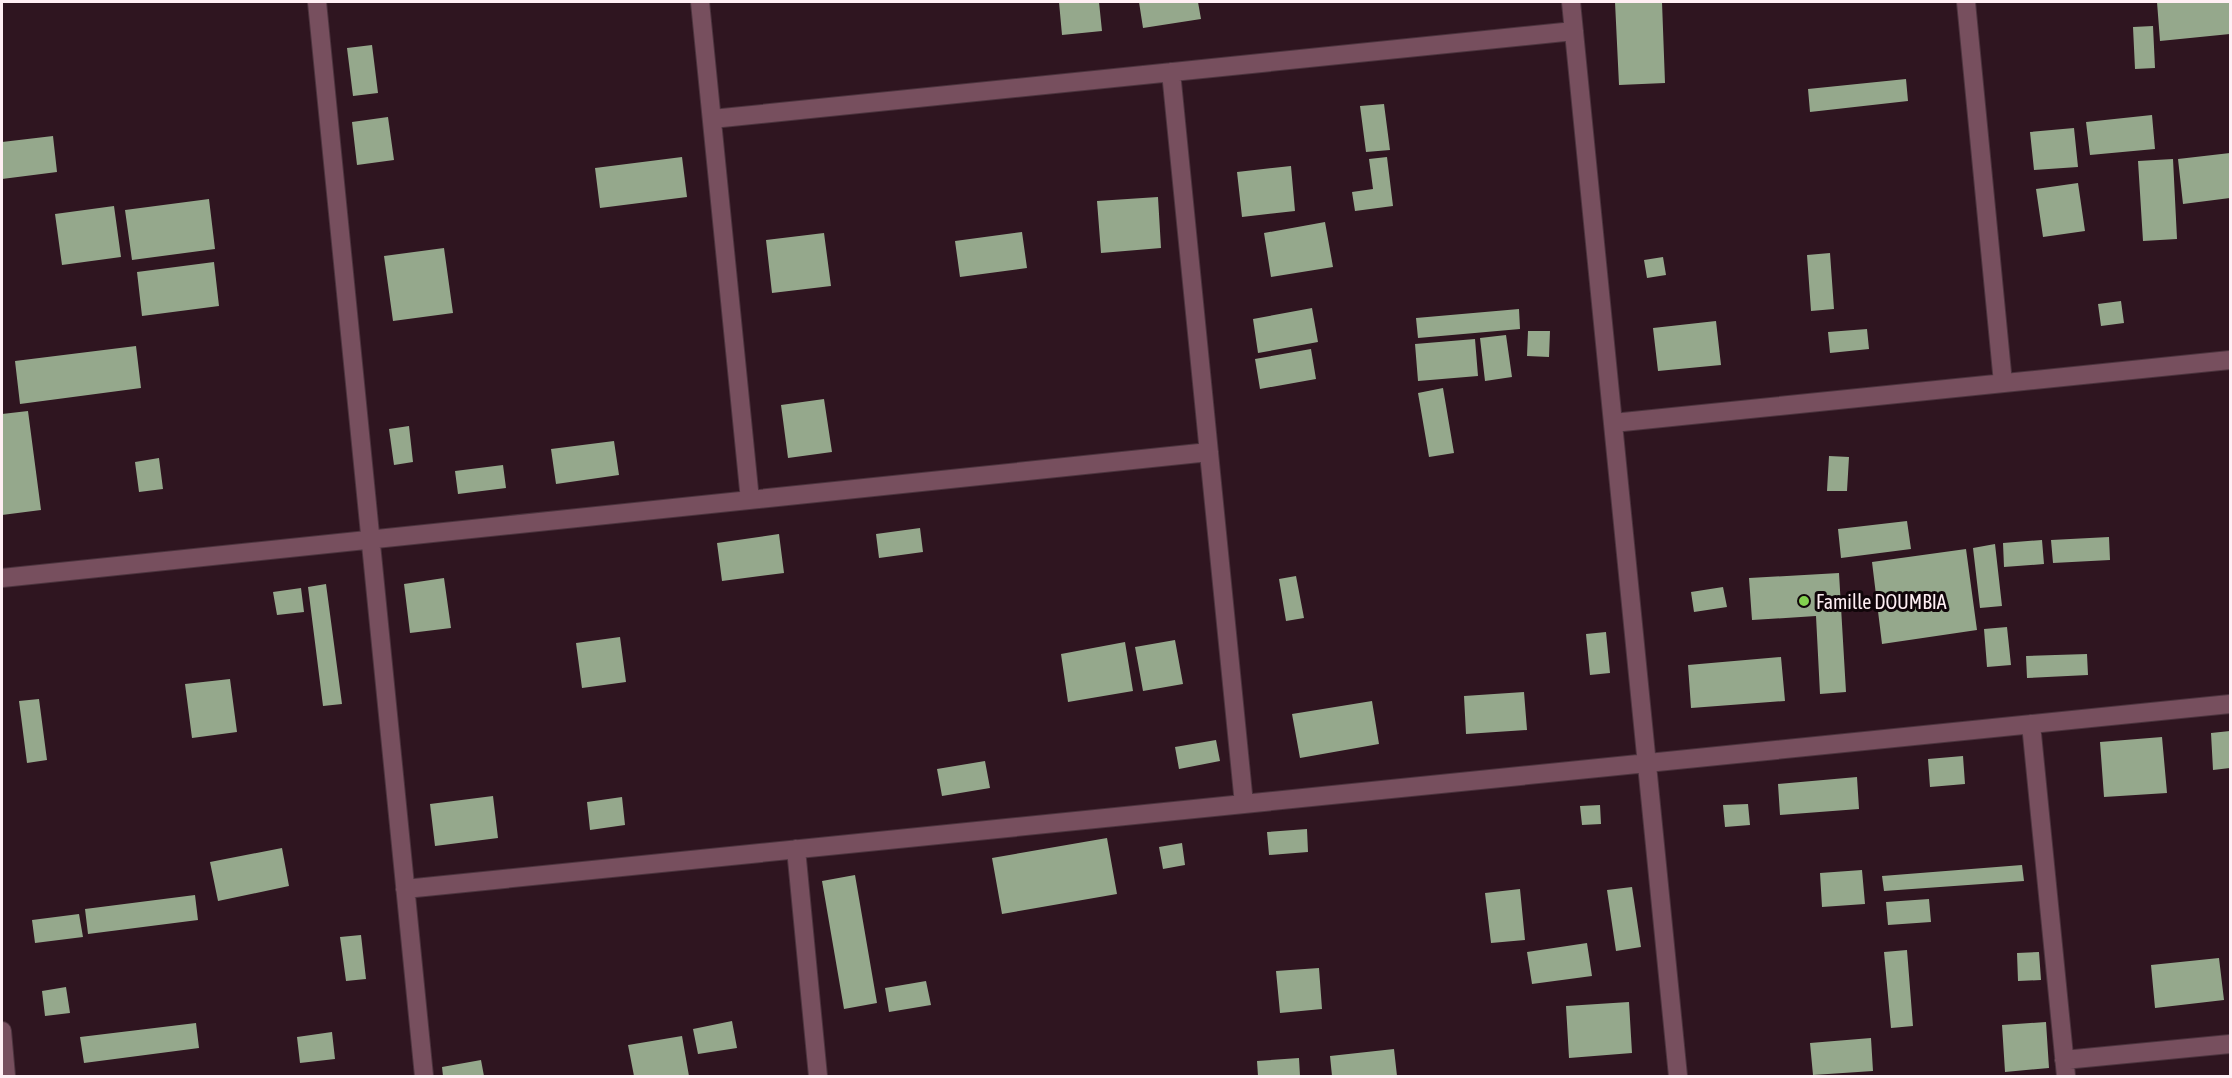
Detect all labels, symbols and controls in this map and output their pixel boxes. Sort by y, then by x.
place label: Famille DOUMBIA [1816,590,1947,613]
marker: Famille DOUMBIA [1797,594,1811,608]

